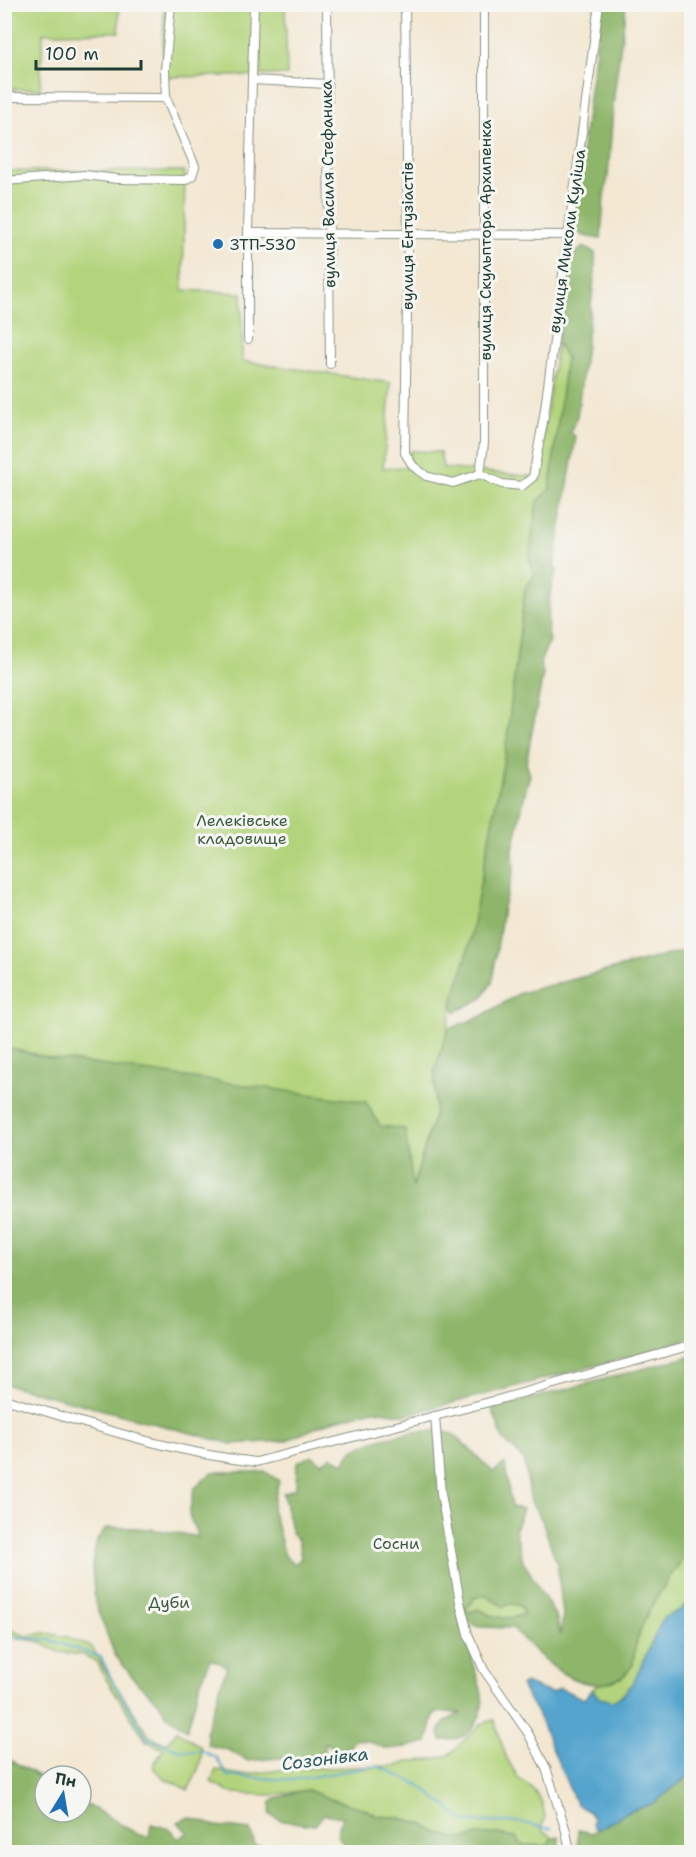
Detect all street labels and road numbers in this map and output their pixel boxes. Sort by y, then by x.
street label: вулиця Василя Стефаника [316,80,340,288]
street label: вулиця Скульптора Архипенка [475,120,496,360]
street label: вулиця Миколи Куліша [544,148,590,334]
street label: вулиця Ентузіастів [397,162,418,310]

